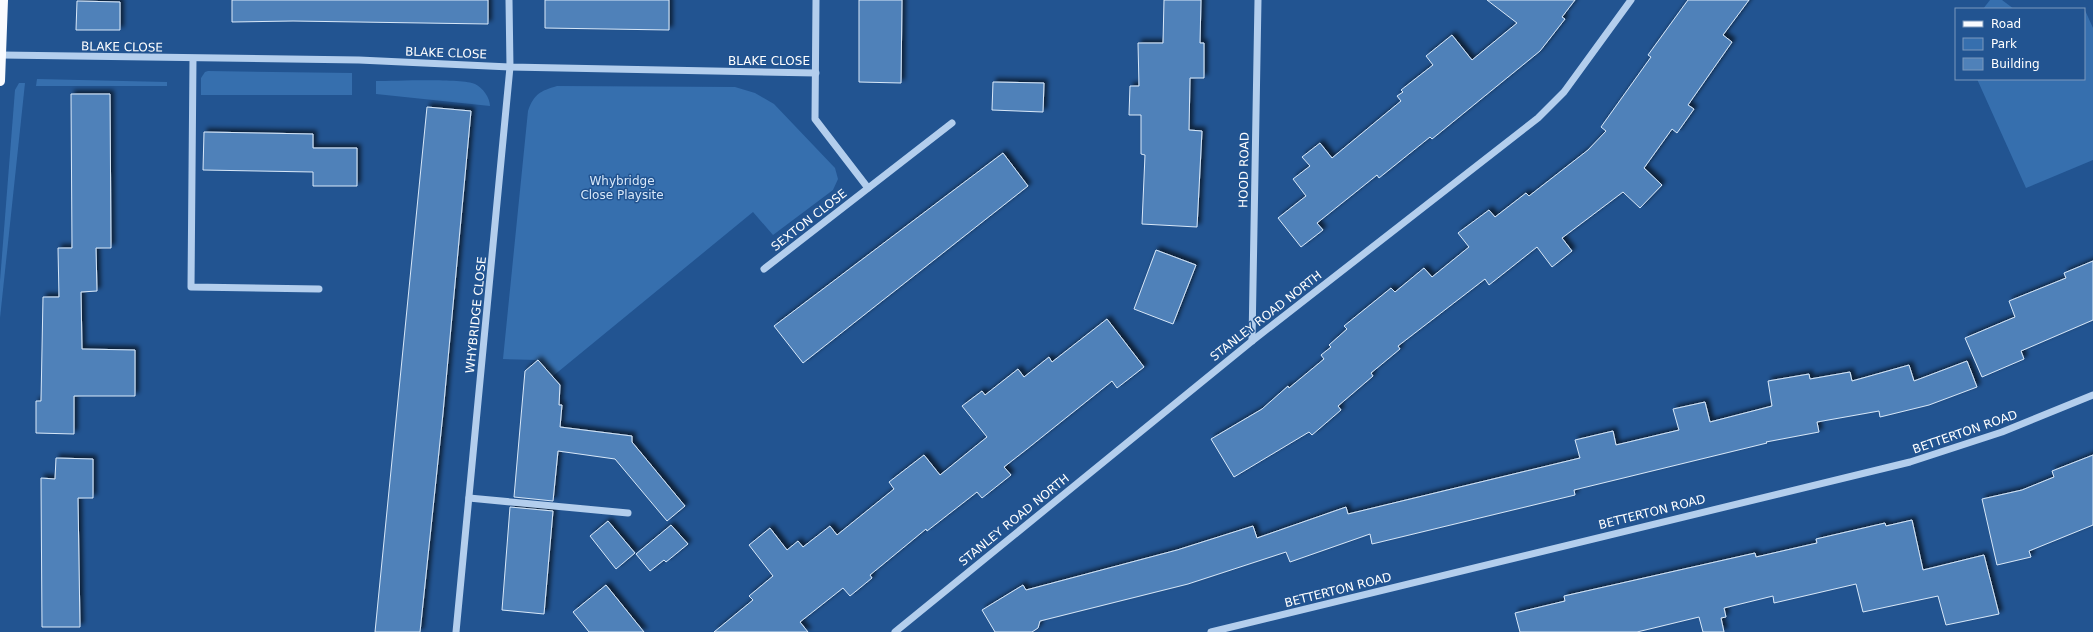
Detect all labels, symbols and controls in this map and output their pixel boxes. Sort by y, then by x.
legend [1955,8,2085,80]
text: Road [1991,17,2021,31]
text: Park [1991,37,2017,51]
street label: BLAKE CLOSE [81,39,163,55]
street label: BLAKE CLOSE [405,45,487,61]
street label: BLAKE CLOSE [728,54,810,68]
text: Building [1991,57,2040,71]
street label: HOOD ROAD [1236,132,1252,208]
park label: Whybridge Close Playsite [580,174,664,202]
street label: SEXTON CLOSE [768,186,850,254]
street label: WHYBRIDGE CLOSE [463,256,489,374]
street label: STANLEY ROAD NORTH [1207,268,1325,364]
street label: BETTERTON ROAD [1911,407,2019,457]
street label: STANLEY ROAD NORTH [956,471,1072,569]
street label: BETTERTON ROAD [1597,492,1707,532]
street label: BETTERTON ROAD [1283,570,1393,610]

